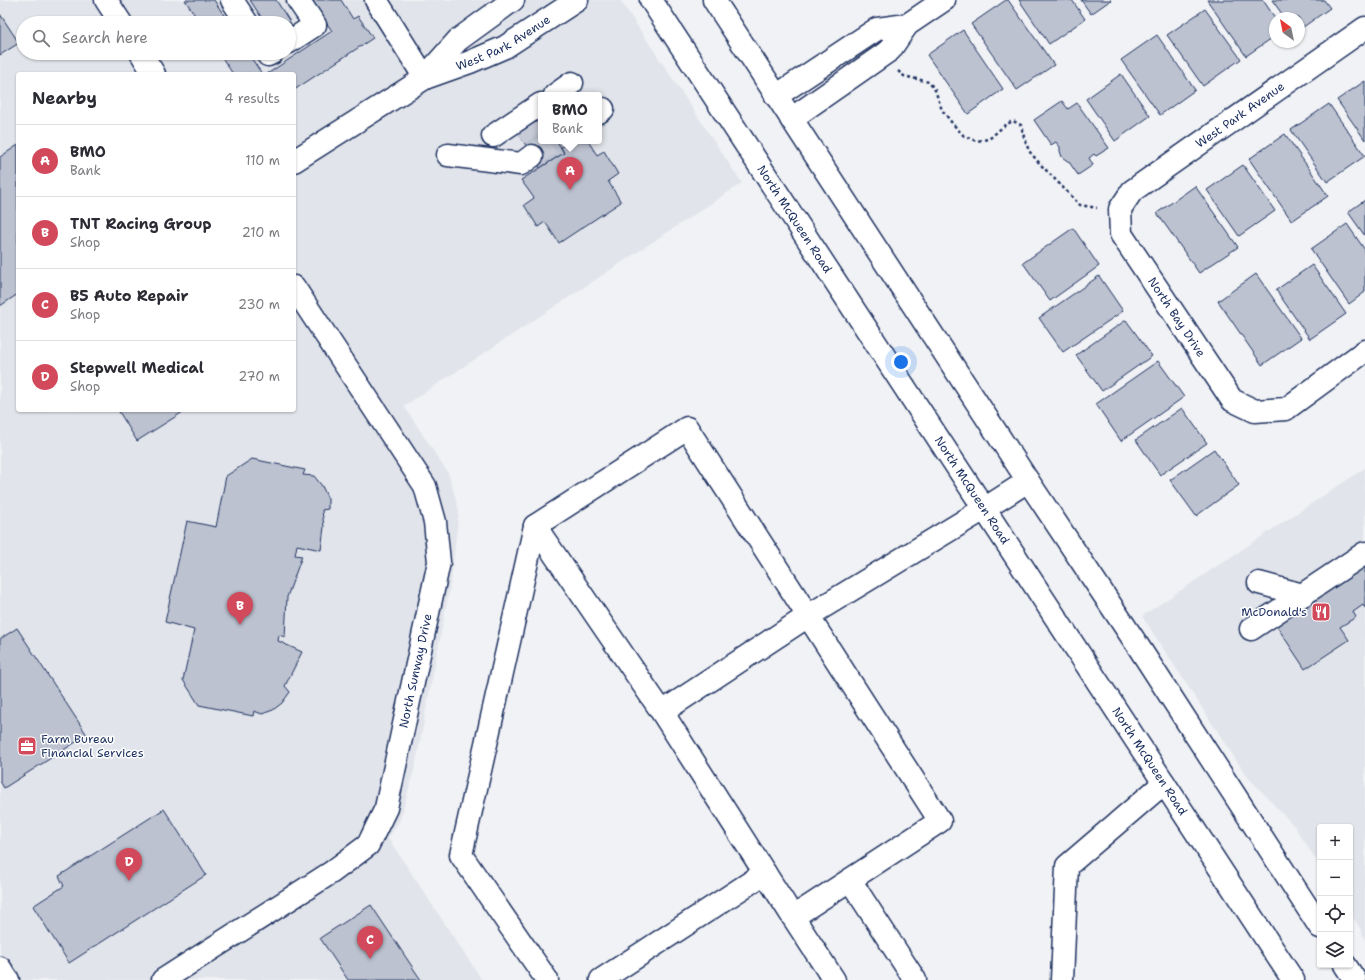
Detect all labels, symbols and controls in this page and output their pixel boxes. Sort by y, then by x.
street label: West Park Avenue [454,11,554,74]
north arrow [1269,12,1305,48]
search box [16,16,296,60]
icon: search [30,27,52,49]
text: Search here [62,28,148,48]
street label: West Park Avenue [1192,78,1288,152]
text: Nearby [32,87,97,109]
text: 4 results [224,90,280,107]
popup [538,92,602,144]
text: BMO [552,100,588,120]
text: Bank [552,120,583,137]
text: BMO [70,142,106,162]
text: A [40,152,50,169]
text: 110 m [245,152,280,169]
pin: A [557,157,583,190]
text: Bank [70,162,101,179]
street label: North McQueen Road [753,162,836,277]
text: TNT Racing Group [70,214,211,234]
text: B [41,224,49,241]
text: 210 m [242,224,280,241]
text: Shop [70,234,100,251]
street label: North Bay Drive [1144,274,1209,360]
text: B5 Auto Repair [70,286,188,306]
text: C [41,296,49,313]
text: 230 m [238,296,280,313]
text: Shop [70,306,100,323]
your location [891,352,911,372]
text: Stepwell Medical [70,358,204,378]
text: D [40,368,50,385]
text: 270 m [238,368,280,385]
text: Shop [70,378,100,395]
street label: North McQueen Road [931,433,1014,548]
pin: B [227,592,253,625]
restaurant icon: McDonald's [1310,601,1332,623]
place label: McDonald's [1241,604,1307,620]
street label: North Sunway Drive [395,612,436,730]
street label: North McQueen Road [1108,704,1191,819]
place label: Farm Bureau Financial Services [41,731,144,761]
office icon: Farm Bureau Financial Services [16,735,38,757]
map controls [1317,824,1353,968]
button: + [1317,824,1353,860]
pin: D [116,848,142,881]
button: − [1317,860,1353,896]
button: locate [1317,896,1353,932]
pin: C [357,926,383,959]
button: layers [1317,932,1353,968]

